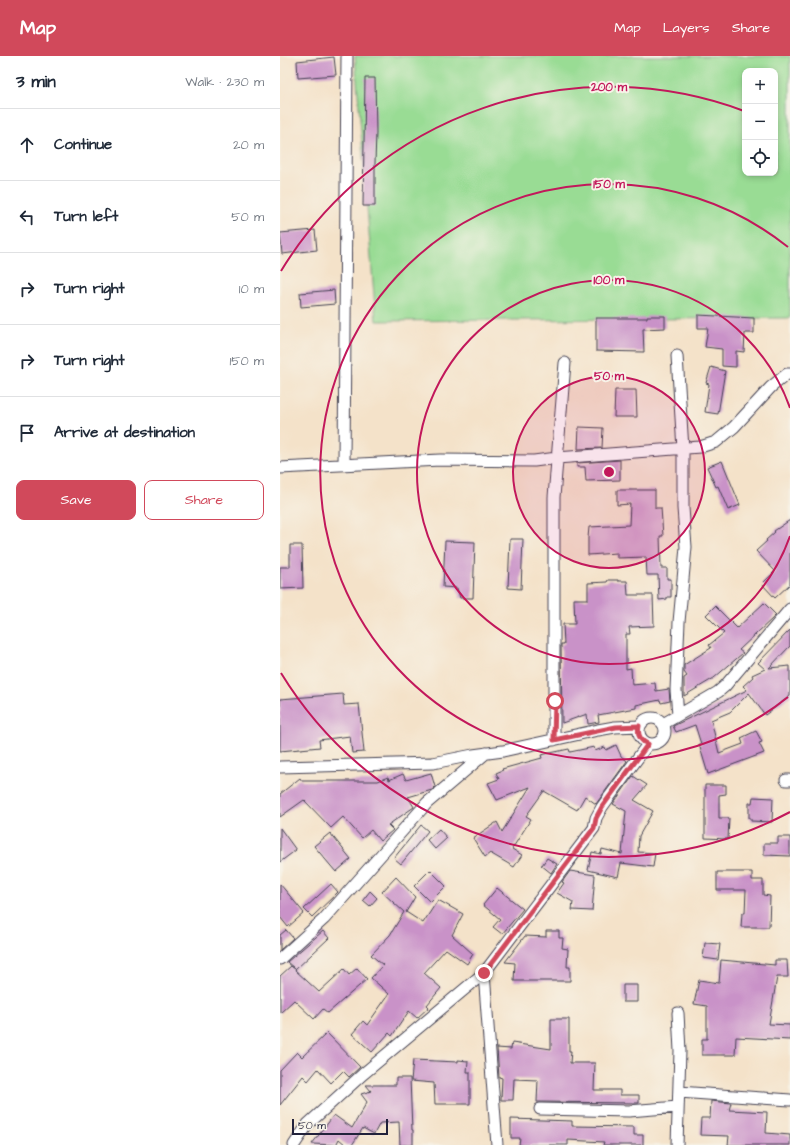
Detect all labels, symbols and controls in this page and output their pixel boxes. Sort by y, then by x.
text: Map [20,15,56,42]
text: Map [614,18,641,38]
text: Layers [663,18,710,38]
text: Share [732,18,770,38]
map controls [742,68,778,176]
button: + [742,68,778,104]
text: 3 min [16,70,56,94]
text: Walk · 230 m [185,73,264,91]
text: 200 m [590,79,628,96]
button: − [742,104,778,140]
icon: ahead [16,134,38,156]
text: Continue [54,134,112,155]
text: 20 m [233,136,264,154]
button: locate [742,140,778,176]
text: 150 m [593,176,626,193]
icon: left [16,206,38,228]
text: Turn left [54,206,118,227]
text: 50 m [231,208,264,226]
text: 100 m [594,272,625,289]
icon: right [16,278,38,300]
text: Turn right [54,278,125,299]
text: 10 m [239,280,264,298]
icon: right [16,350,38,372]
text: Turn right [54,350,125,371]
text: 150 m [230,352,264,370]
text: 50 m [594,368,625,385]
icon: arrive [16,422,38,444]
text: Arrive at destination [54,422,195,443]
centre of rings [602,465,616,479]
button: Save [16,480,136,520]
button: Share [144,480,264,520]
route start [546,692,564,710]
route end [475,964,493,982]
scale bar [292,1117,388,1136]
text: 50 m [298,1118,326,1133]

